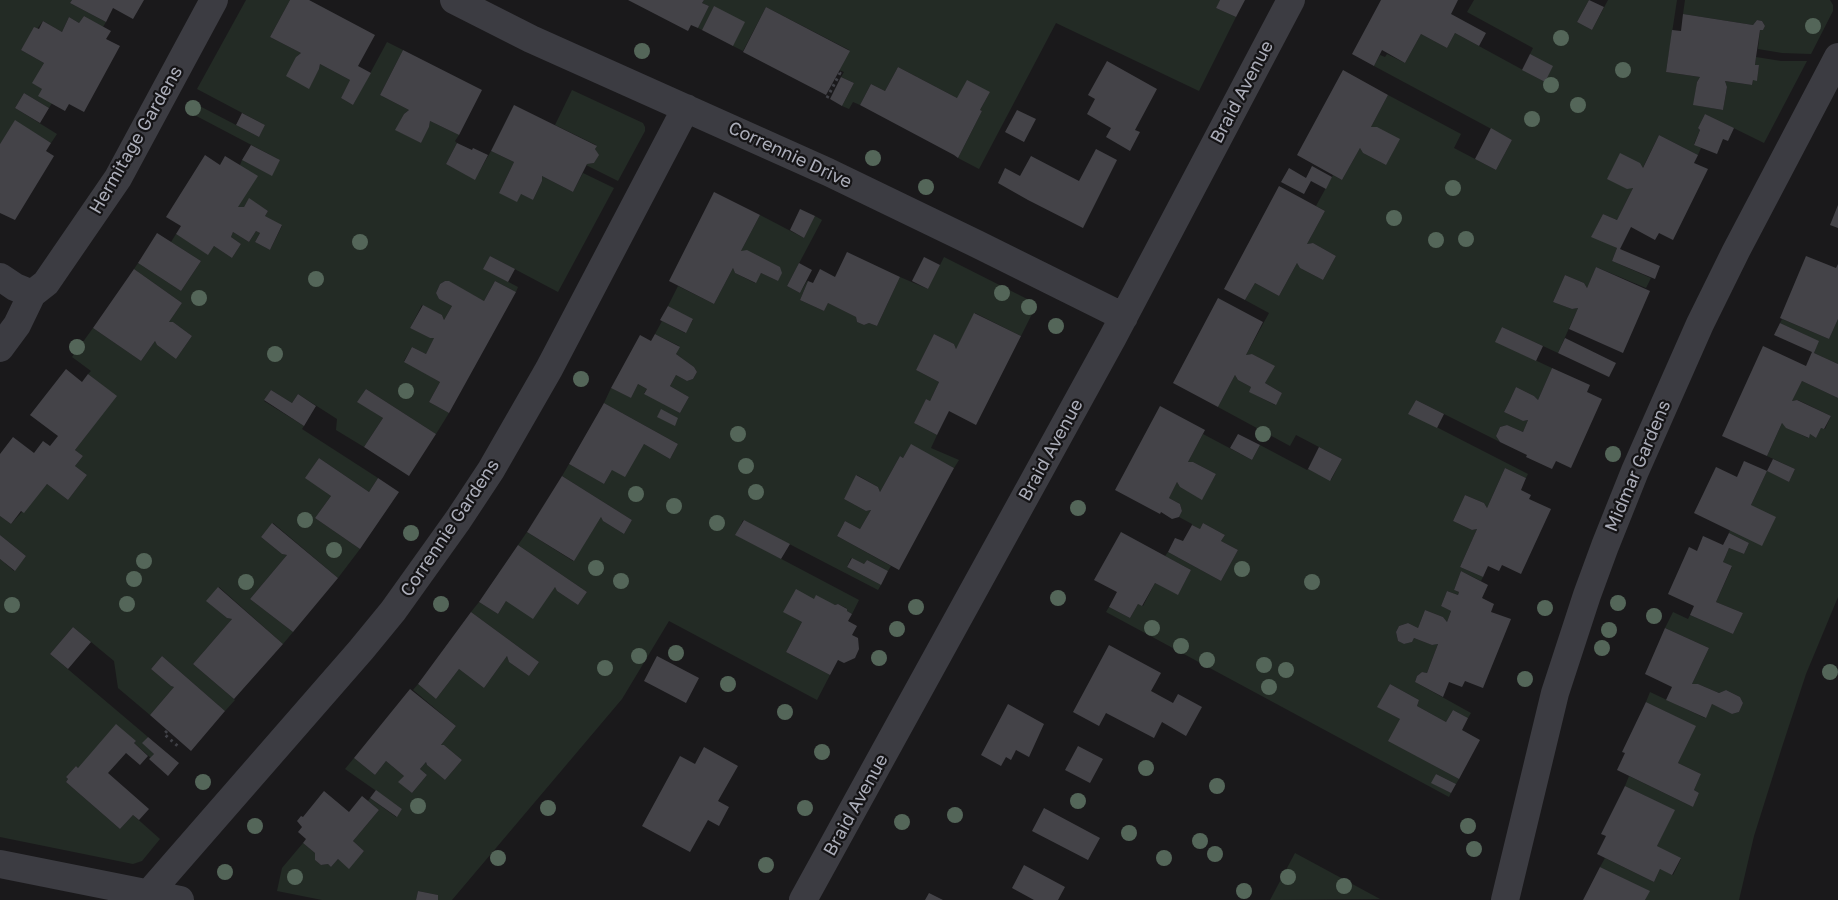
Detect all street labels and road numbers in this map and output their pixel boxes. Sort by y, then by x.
street label: Braid Avenue [1206,37,1278,147]
street label: Hermitage Gardens [85,62,187,218]
street label: Corrennie Drive [725,117,855,193]
street label: Braid Avenue [1014,395,1088,505]
street label: Midmar Gardens [1601,397,1675,535]
street label: Corrennie Gardens [396,455,504,601]
street label: Braid Avenue [819,750,893,860]

